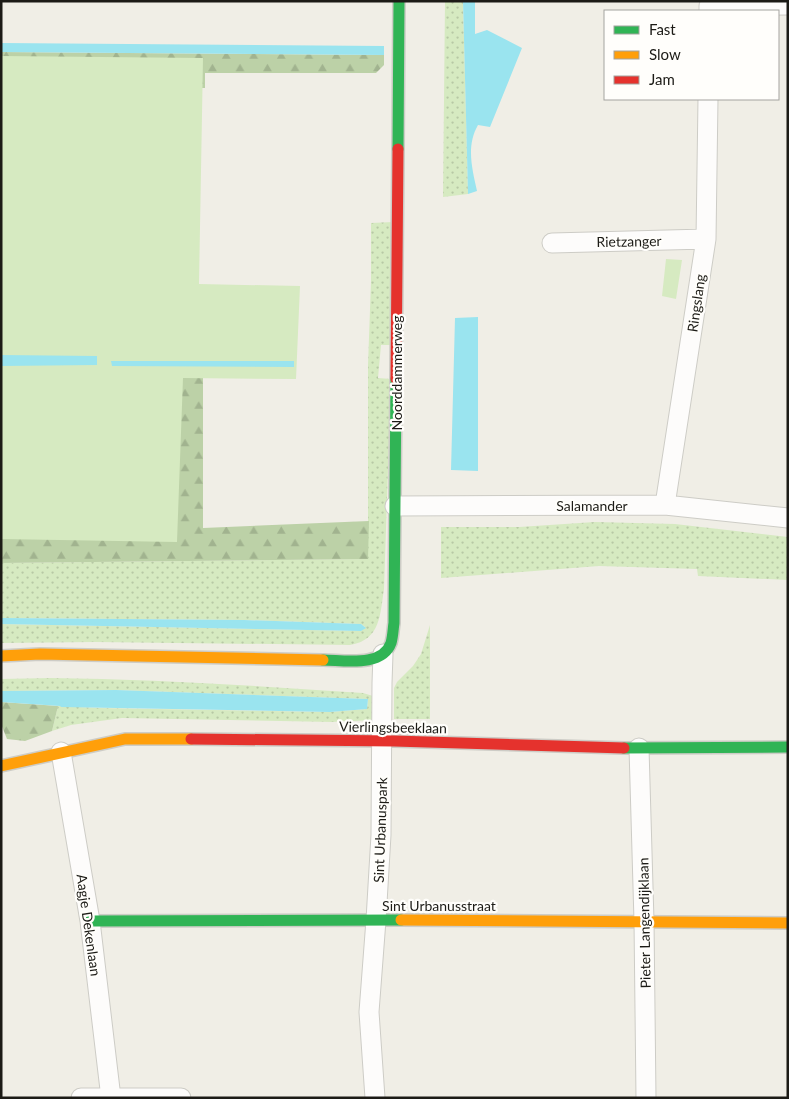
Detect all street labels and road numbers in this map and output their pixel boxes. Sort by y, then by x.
street label: Rietzanger [596,232,662,250]
street label: Ringslang [684,273,708,333]
street label: Noorddammerweg [388,316,405,430]
street label: Salamander [556,497,628,514]
street label: Vierlingsbeeklaan [339,718,447,736]
street label: Sint Urbanuspark [370,776,390,883]
street label: Pieter Langendijklaan [634,857,654,989]
street label: Aagje Dekenlaan [73,873,105,977]
street label: Sint Urbanusstraat [382,897,496,914]

